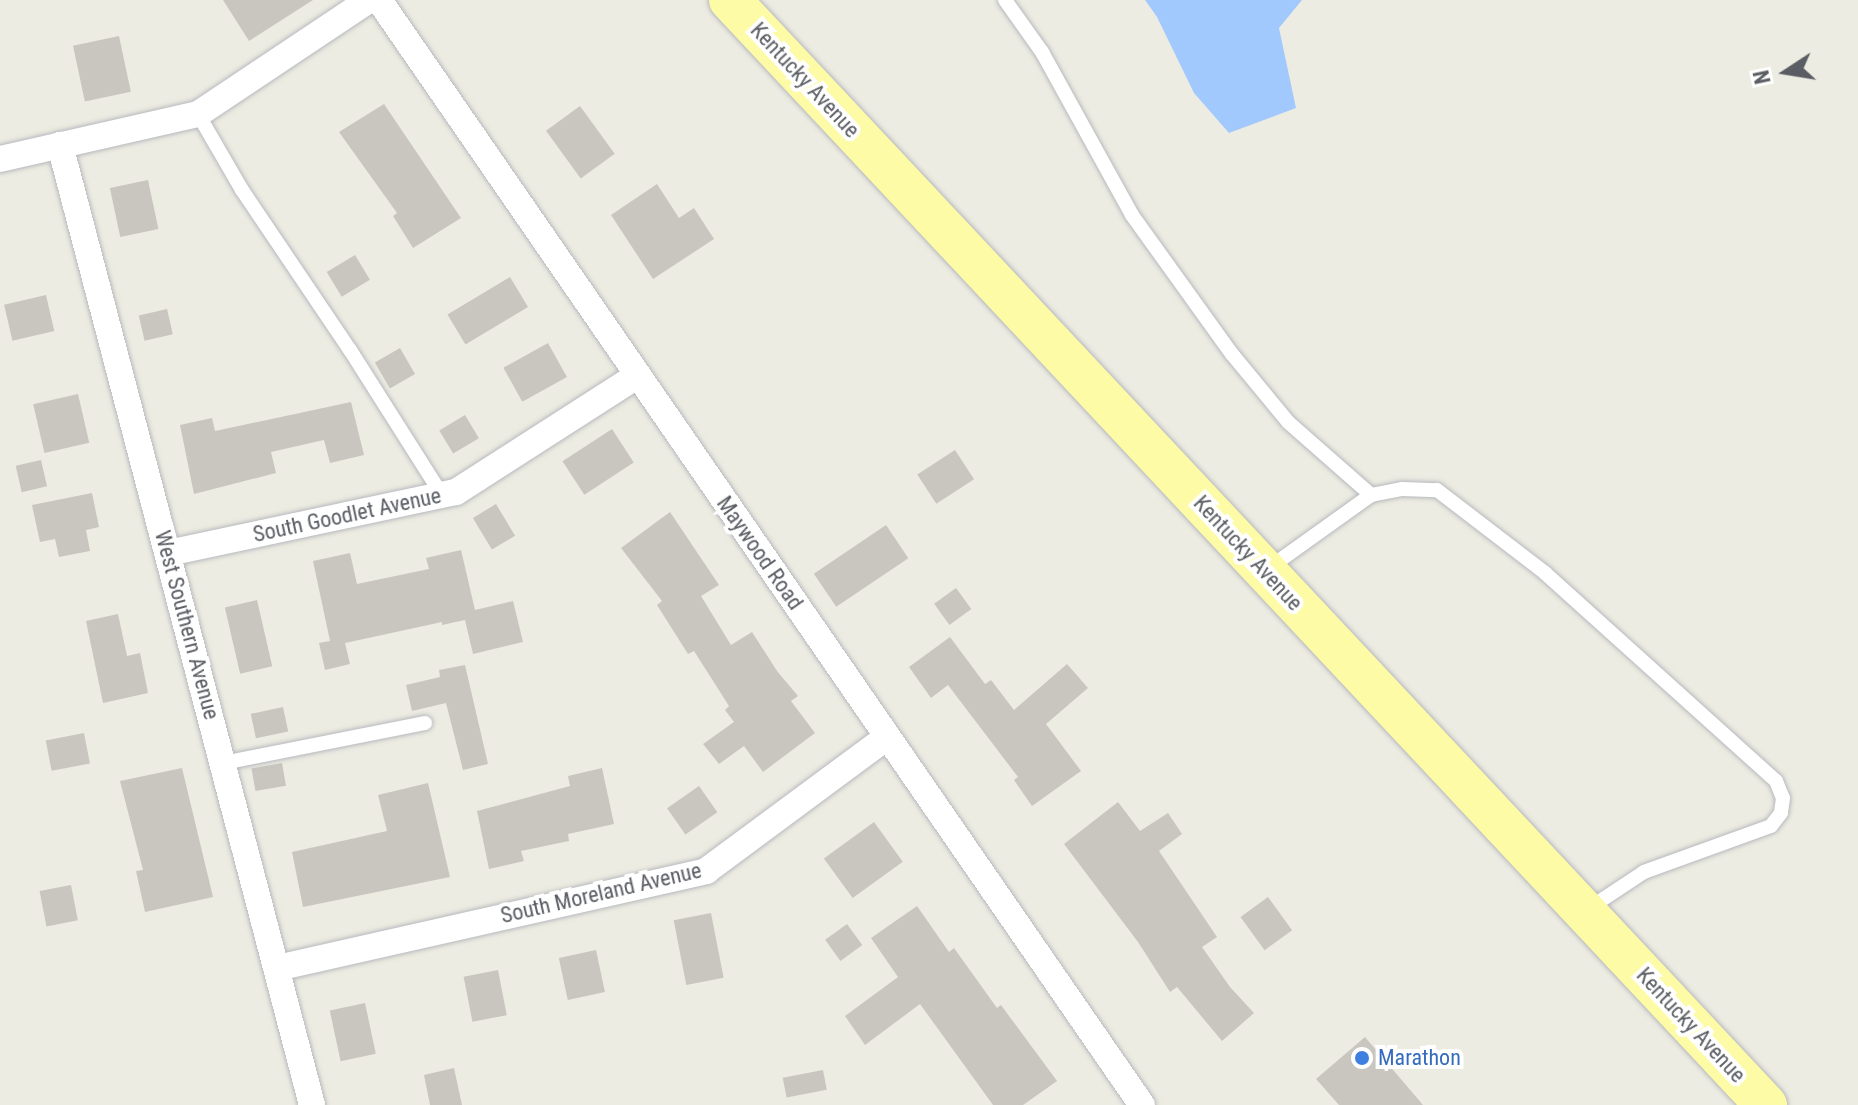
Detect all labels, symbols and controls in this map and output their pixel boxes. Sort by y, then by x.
street label: Kentucky Avenue [745,17,865,143]
north arrow [1746,32,1826,112]
text: N [1748,68,1776,86]
street label: South Goodlet Avenue [251,482,443,548]
street label: Kentucky Avenue [1188,490,1308,616]
street label: Maywood Road [711,491,809,615]
street label: West Southern Avenue [149,528,225,722]
street label: South Moreland Avenue [498,857,704,929]
street label: Kentucky Avenue [1631,962,1751,1088]
place label: Marathon [1378,1045,1461,1071]
marker: Marathon [1353,1049,1371,1067]

